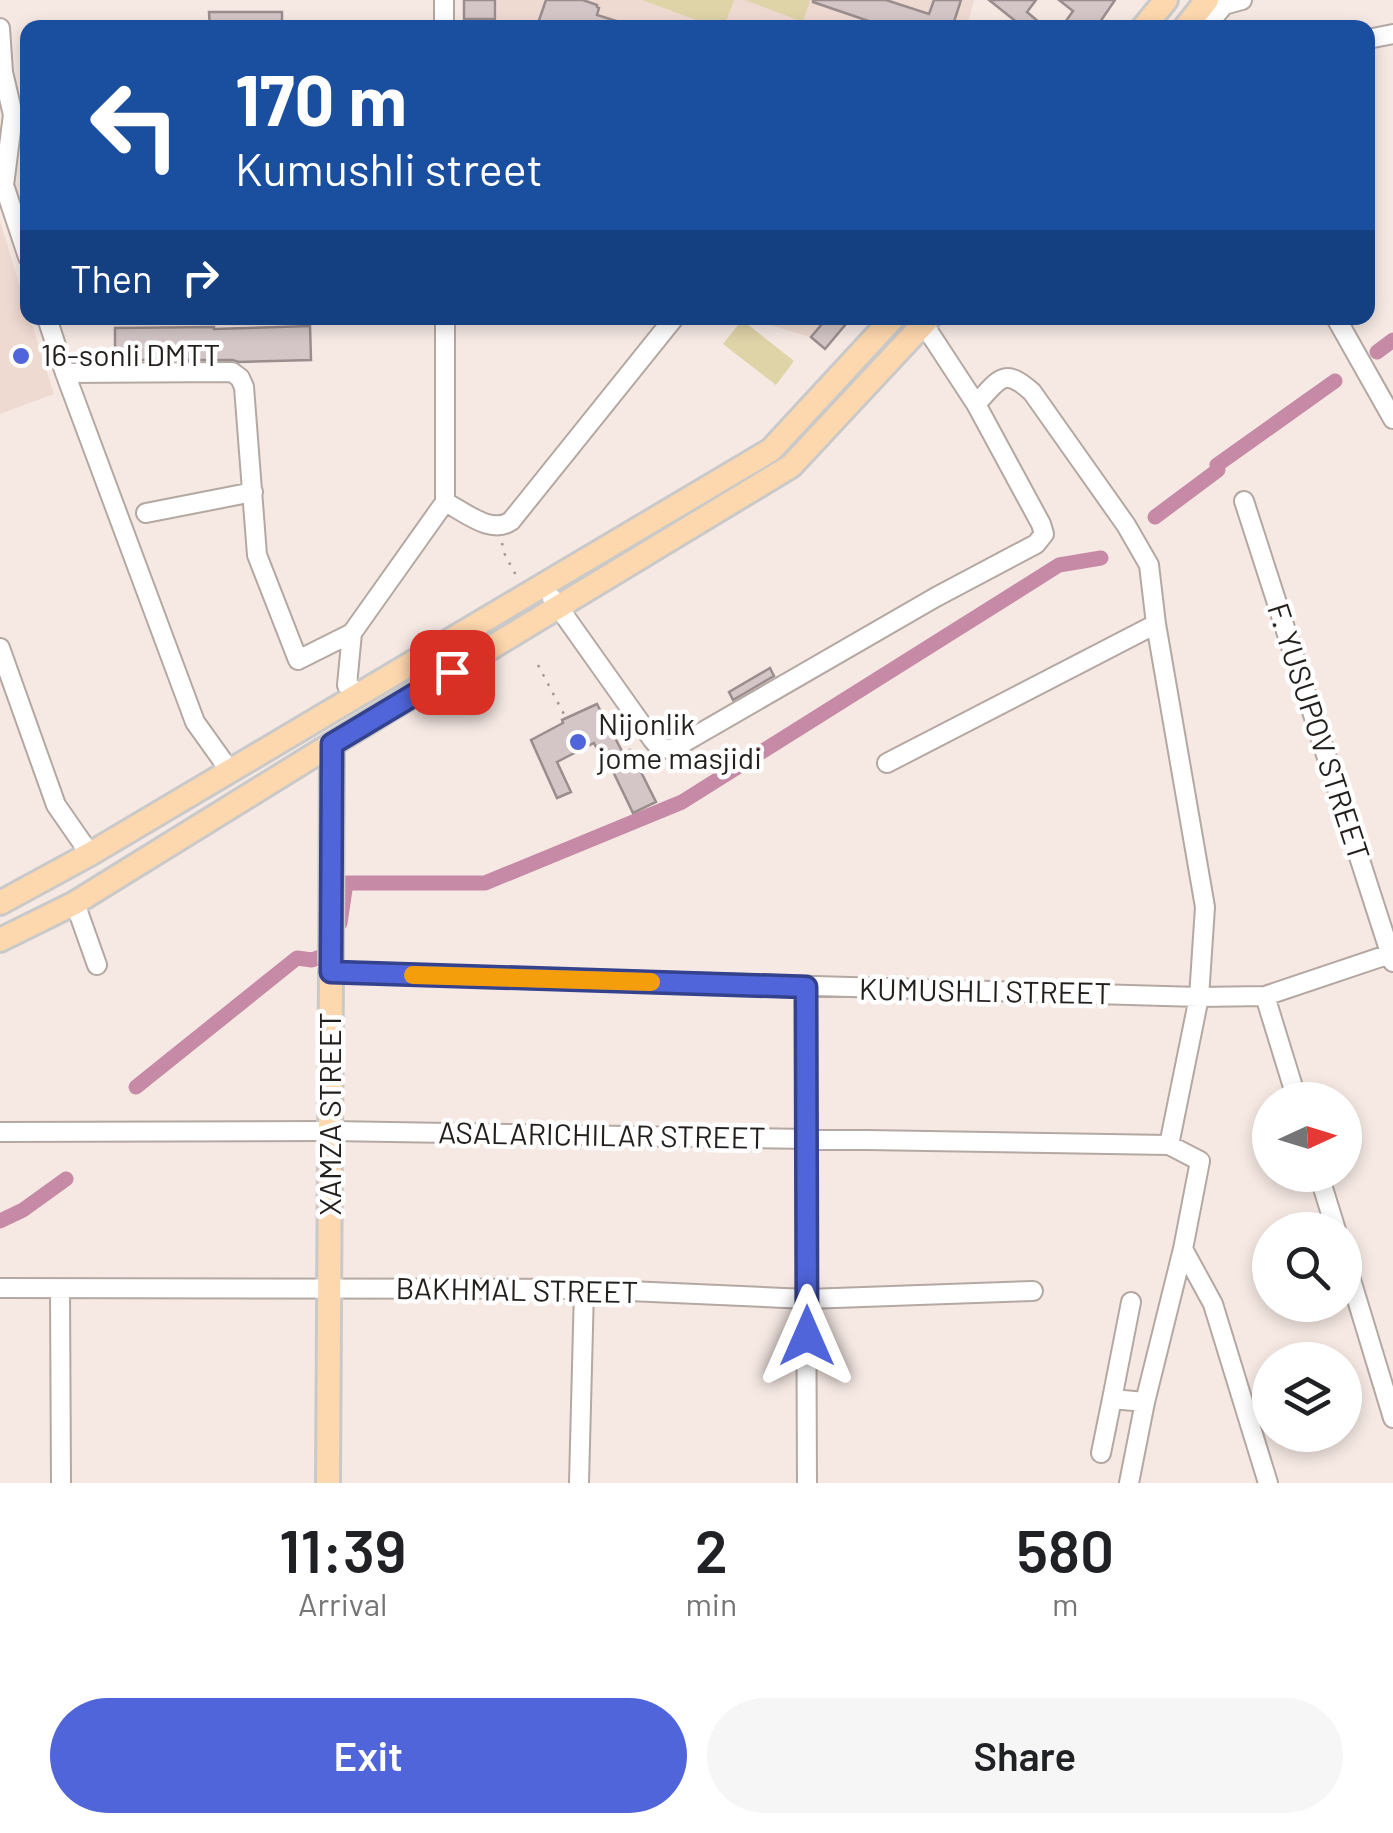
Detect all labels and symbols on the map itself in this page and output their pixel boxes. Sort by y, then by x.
place label: 16-sonli DMTT [41,336,220,372]
marker: 16-sonli DMTT [10,345,32,367]
street label: F. YUSUPOV STREET [1261,598,1378,865]
pin [410,630,495,715]
place label: Nijonlik jome masjidi [596,705,762,775]
marker: Nijonlik jome masjidi [567,731,589,753]
street label: KUMUSHLI STREET [859,970,1111,1010]
street label: XAMZA STREET [311,1012,347,1216]
north arrow [1252,1082,1362,1192]
street label: ASALARICHILAR STREET [438,1113,766,1155]
street label: BAKHMAL STREET [395,1269,639,1309]
position arrow [755,1284,859,1388]

